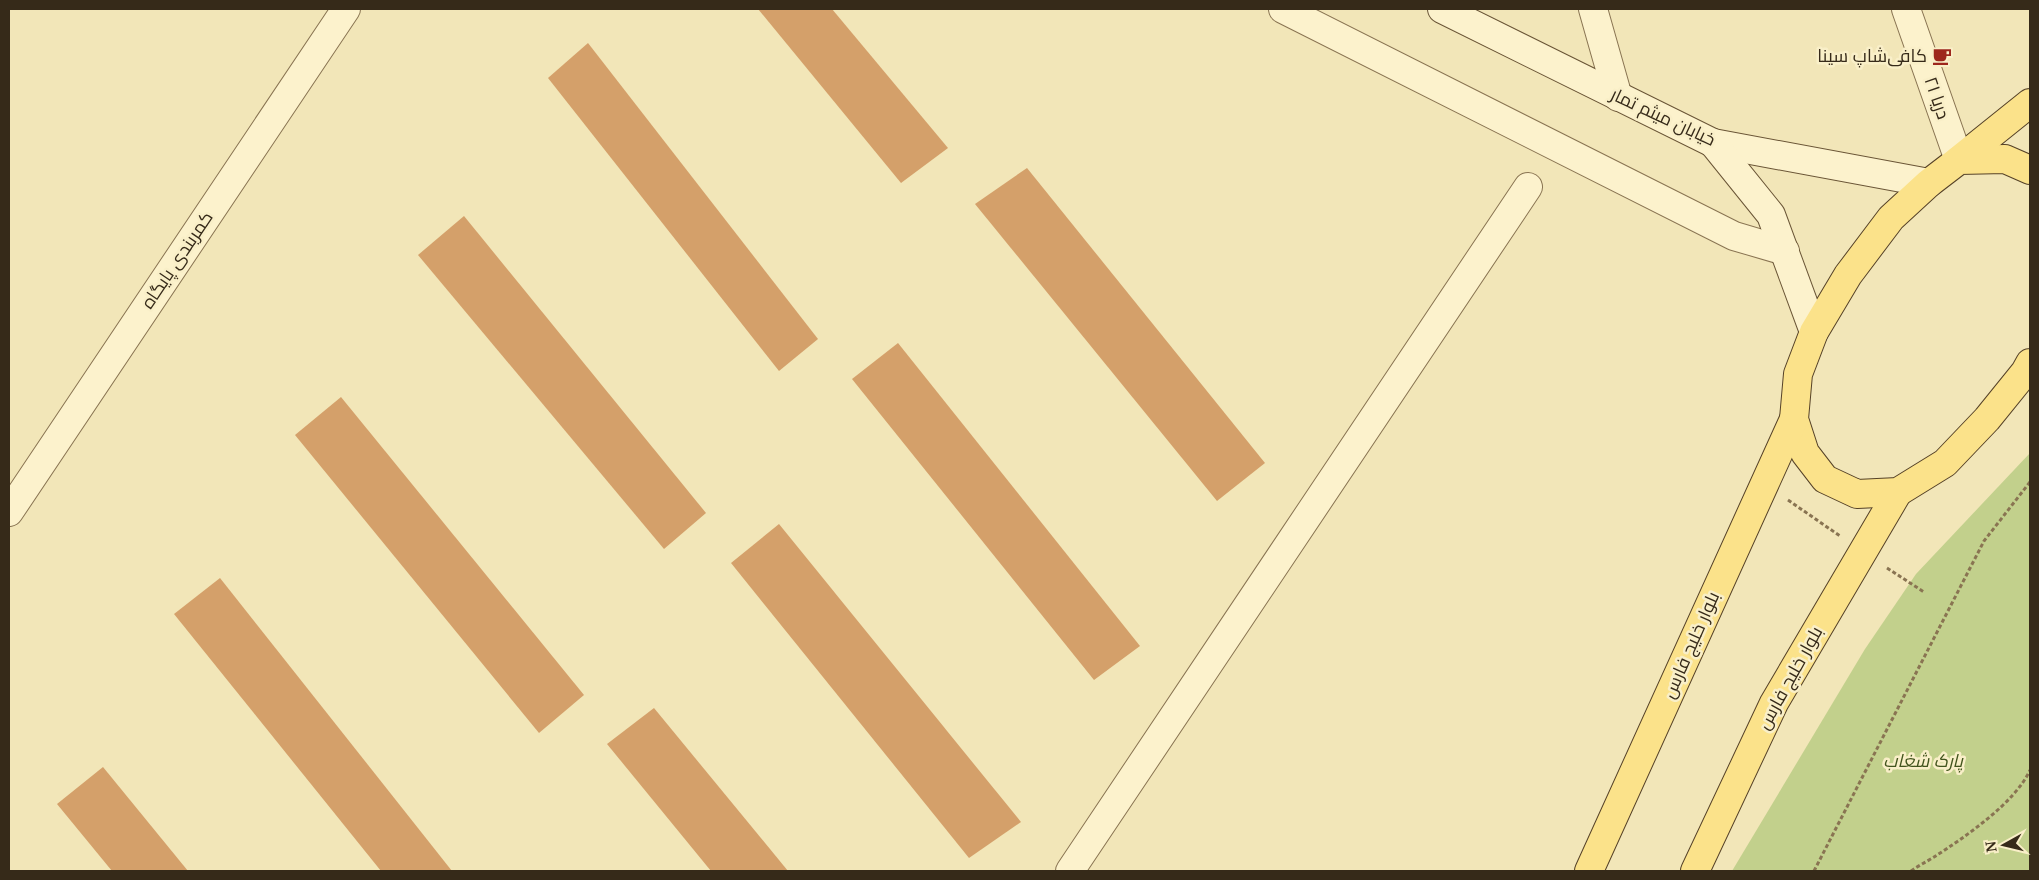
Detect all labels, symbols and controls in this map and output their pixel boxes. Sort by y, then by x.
place label: کافی‌شاپ سینا [1817,43,1927,68]
cafe icon: کافی‌شاپ سینا [1931,45,1953,67]
street label: دریا ۲۱ [1920,73,1956,122]
street label: خیابان میثم تمار [1606,81,1720,152]
street label: کمربندی پایگاه [135,206,218,313]
street label: بلوار خلیج‌ فارس [1656,587,1725,702]
street label: بلوار خلیج ‌فارس [1751,622,1828,734]
park label: پارک شغاب [1883,748,1964,773]
north arrow [1979,820,2029,870]
text: N [1980,840,2001,854]

